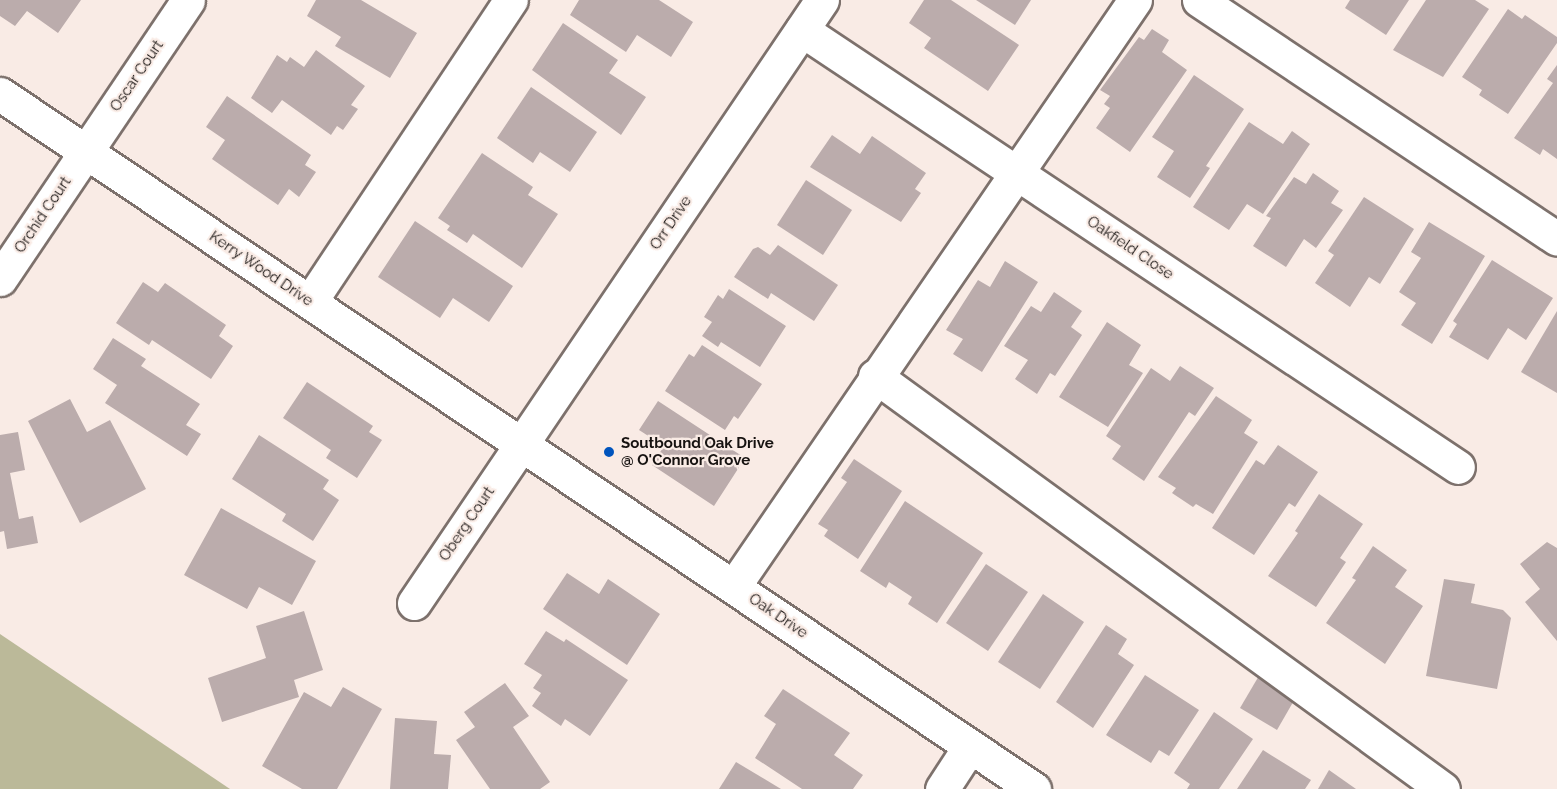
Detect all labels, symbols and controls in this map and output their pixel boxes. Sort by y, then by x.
street label: Oscar Court [106,37,168,115]
street label: Orchid Court [11,173,75,257]
street label: Orr Drive [646,193,696,253]
street label: Oakfield Close [1083,213,1177,283]
street label: Kerry Wood Drive [205,227,317,311]
place label: Soutbound Oak Drive @ O'Connor Grove [621,434,774,469]
marker: Soutbound Oak Drive @ O'Connor Grove [602,445,616,459]
street label: Oberg Court [436,483,498,565]
street label: Oak Drive [745,590,811,642]

